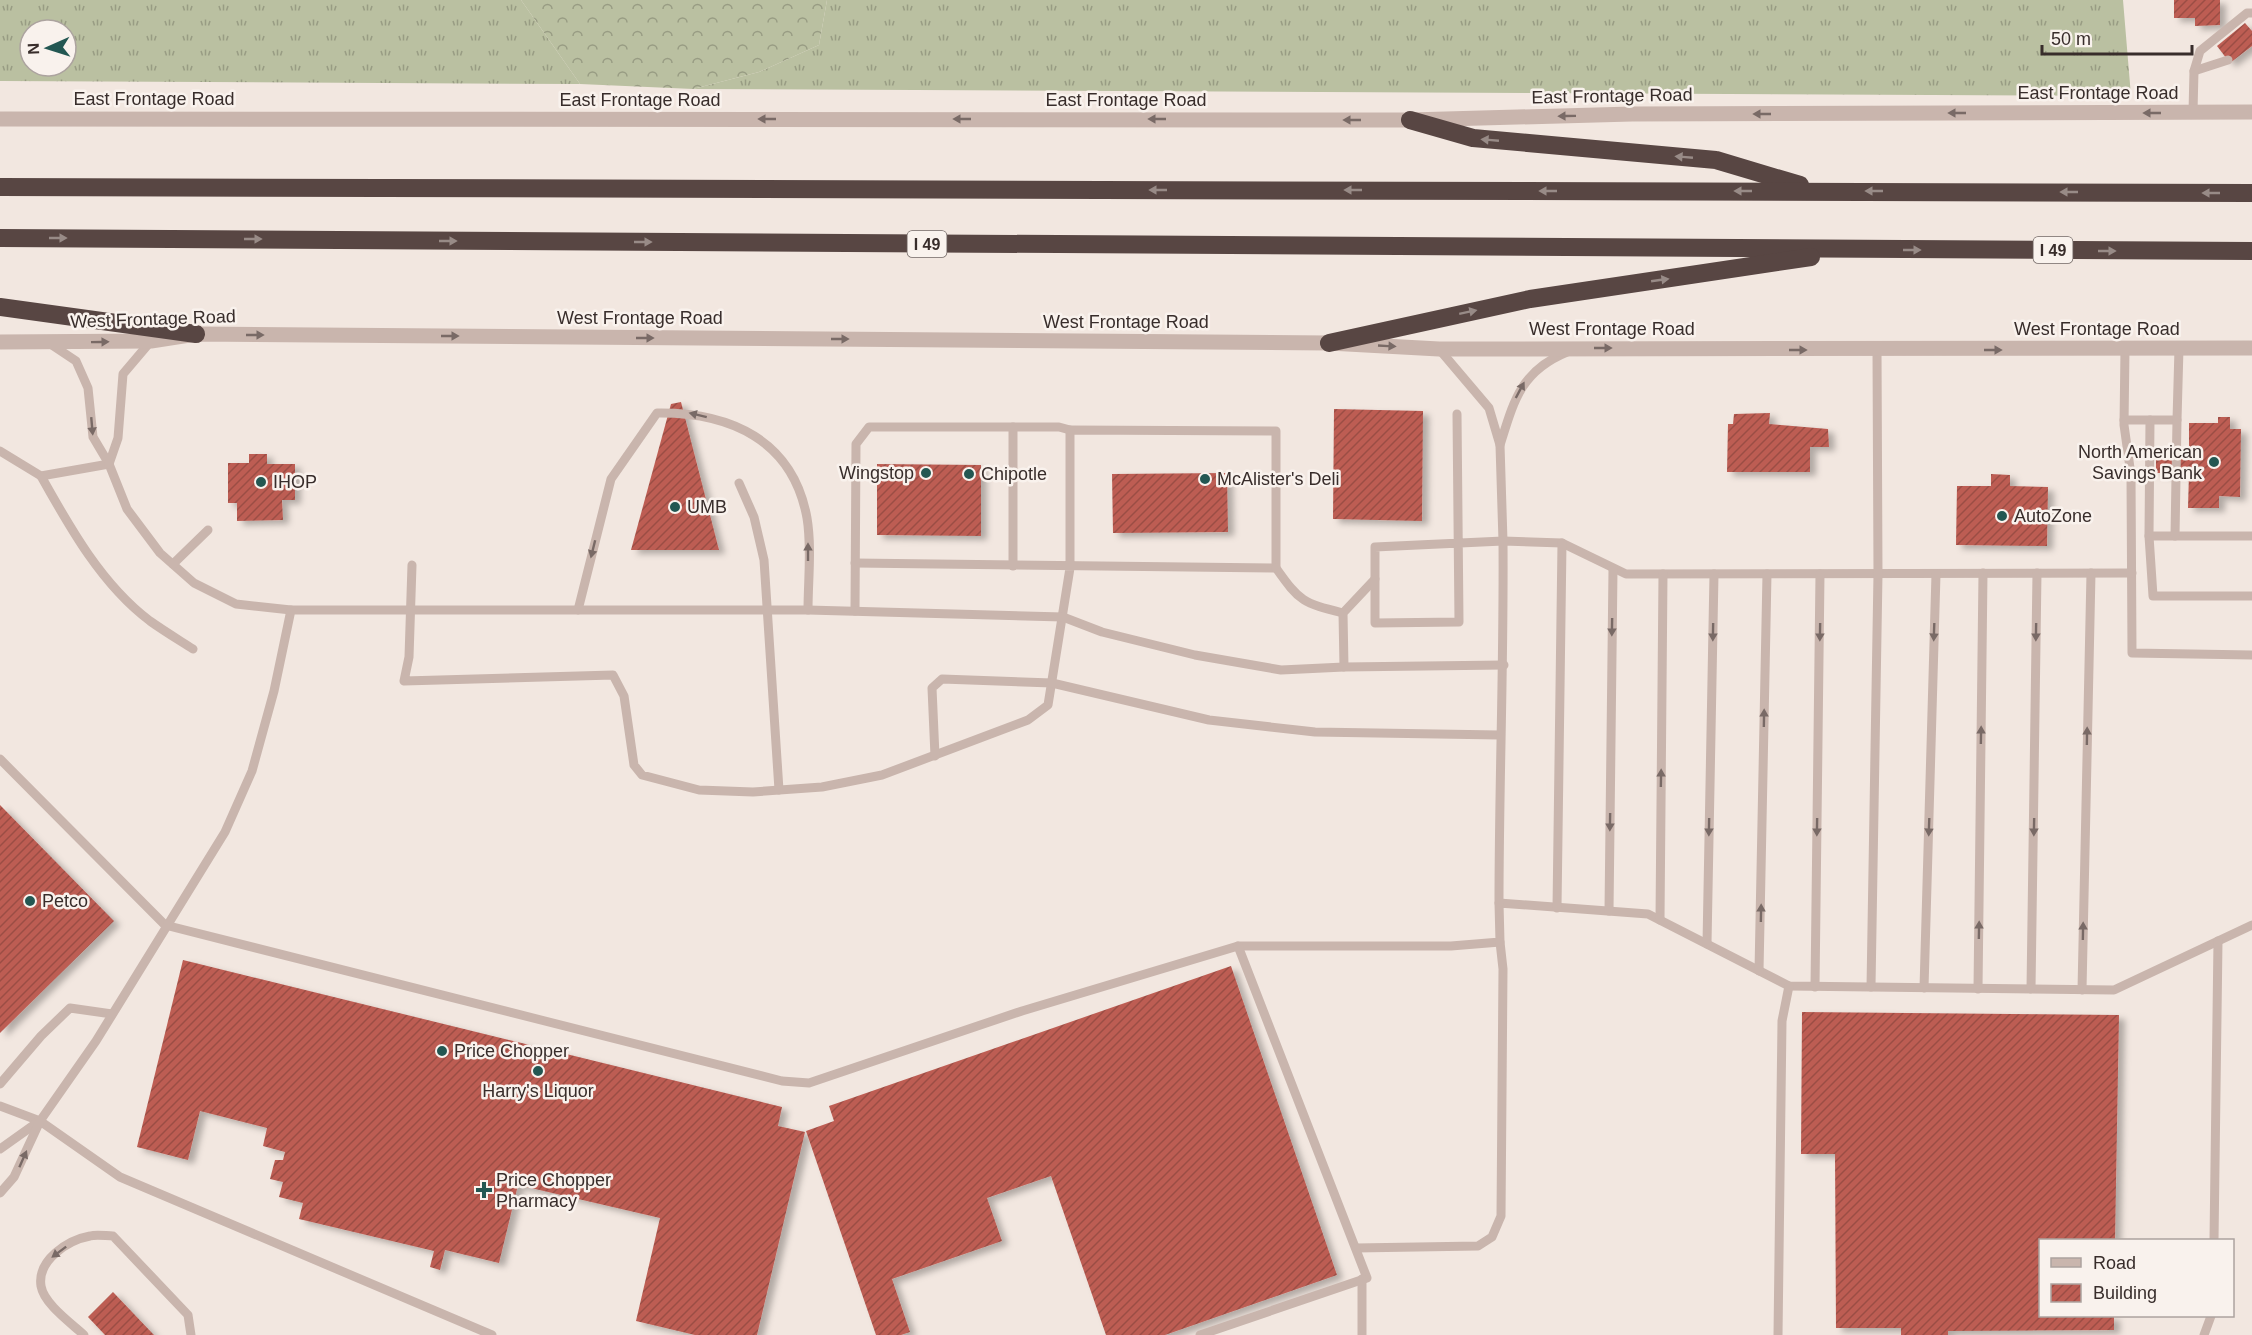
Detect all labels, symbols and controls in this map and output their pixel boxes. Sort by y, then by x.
north arrow [18,18,78,78]
scale bar [2042,18,2192,56]
text: 50 m [2051,29,2091,49]
text: N [25,43,42,55]
street label: East Frontage Road [2017,83,2179,103]
street label: East Frontage Road [1531,85,1693,107]
street label: East Frontage Road [73,89,235,109]
street label: East Frontage Road [559,90,721,110]
street label: East Frontage Road [1045,90,1207,110]
one-way arrow [1947,108,1966,118]
one-way arrow [2142,108,2161,118]
one-way arrow [1752,109,1771,119]
one-way arrow [1557,111,1576,120]
one-way arrow [757,114,776,124]
one-way arrow [952,114,971,124]
one-way arrow [1147,114,1166,124]
one-way arrow [1342,115,1361,125]
one-way arrow [1481,135,1500,145]
one-way arrow [1675,153,1694,162]
one-way arrow [1148,185,1167,195]
one-way arrow [1343,185,1362,195]
one-way arrow [1538,186,1557,195]
one-way arrow [1733,186,1752,196]
one-way arrow [1865,186,1884,196]
one-way arrow [2060,188,2079,197]
one-way arrow [2201,188,2220,198]
road number: I 49 [908,231,946,257]
one-way arrow [49,233,68,243]
one-way arrow [244,235,263,244]
one-way arrow [439,236,458,246]
one-way arrow [634,237,653,247]
road number: I 49 [2034,237,2072,263]
one-way arrow [1902,245,1921,255]
one-way arrow [2097,246,2116,256]
one-way arrow [1651,276,1670,285]
street label: West Frontage Road [70,306,236,332]
one-way arrow [1459,307,1477,317]
street label: West Frontage Road [557,308,723,328]
street label: West Frontage Road [1043,312,1209,332]
street label: West Frontage Road [1529,319,1695,339]
street label: West Frontage Road [2014,319,2180,339]
one-way arrow [245,330,264,340]
one-way arrow [440,331,459,341]
one-way arrow [635,333,654,343]
one-way arrow [830,334,849,344]
one-way arrow [91,337,110,346]
one-way arrow [1378,342,1397,351]
one-way arrow [1594,343,1613,353]
one-way arrow [1789,345,1808,355]
one-way arrow [1984,345,2003,355]
one-way arrow [1515,381,1525,399]
one-way arrow [689,410,708,419]
one-way arrow [87,417,97,436]
place label: North American Savings Bank [2078,442,2203,483]
marker: North American Savings Bank [2207,455,2221,469]
place label: Wingstop [839,463,914,483]
place label: Chipotle [981,464,1047,484]
marker: Wingstop [919,466,933,480]
marker: Chipotle [962,467,976,481]
place label: McAlister's Deli [1217,469,1339,489]
place label: IHOP [273,472,317,492]
marker: McAlister's Deli [1198,472,1212,486]
marker: IHOP [254,475,268,489]
place label: UMB [687,497,727,517]
marker: UMB [668,500,682,514]
place label: AutoZone [2014,506,2092,526]
marker: AutoZone [1995,509,2009,523]
one-way arrow [588,540,598,559]
one-way arrow [803,542,813,561]
one-way arrow [1607,618,1617,637]
one-way arrow [1930,622,1939,641]
one-way arrow [2032,622,2041,641]
one-way arrow [1708,623,1718,642]
one-way arrow [1815,623,1825,642]
one-way arrow [1759,708,1769,727]
one-way arrow [1976,726,1986,745]
one-way arrow [2083,727,2092,746]
one-way arrow [1656,768,1666,787]
one-way arrow [1605,813,1615,832]
one-way arrow [1924,817,1934,836]
one-way arrow [2029,817,2039,836]
one-way arrow [1704,818,1714,837]
one-way arrow [1812,818,1822,837]
place label: Petco [42,891,88,911]
marker: Petco [23,894,37,908]
one-way arrow [1756,903,1765,922]
one-way arrow [1974,921,1984,940]
one-way arrow [2079,922,2088,941]
place label: Price Chopper [454,1041,569,1061]
marker: Price Chopper [435,1044,449,1058]
marker: Harry's Liquor [531,1064,545,1078]
place label: Harry's Liquor [482,1081,594,1101]
one-way arrow [18,1150,27,1167]
place label: Price Chopper Pharmacy [496,1170,611,1211]
marker: Price Chopper Pharmacy [477,1183,491,1197]
legend [2039,1239,2234,1317]
one-way arrow [51,1245,66,1257]
text: Road [2093,1253,2136,1273]
text: Building [2093,1283,2157,1303]

